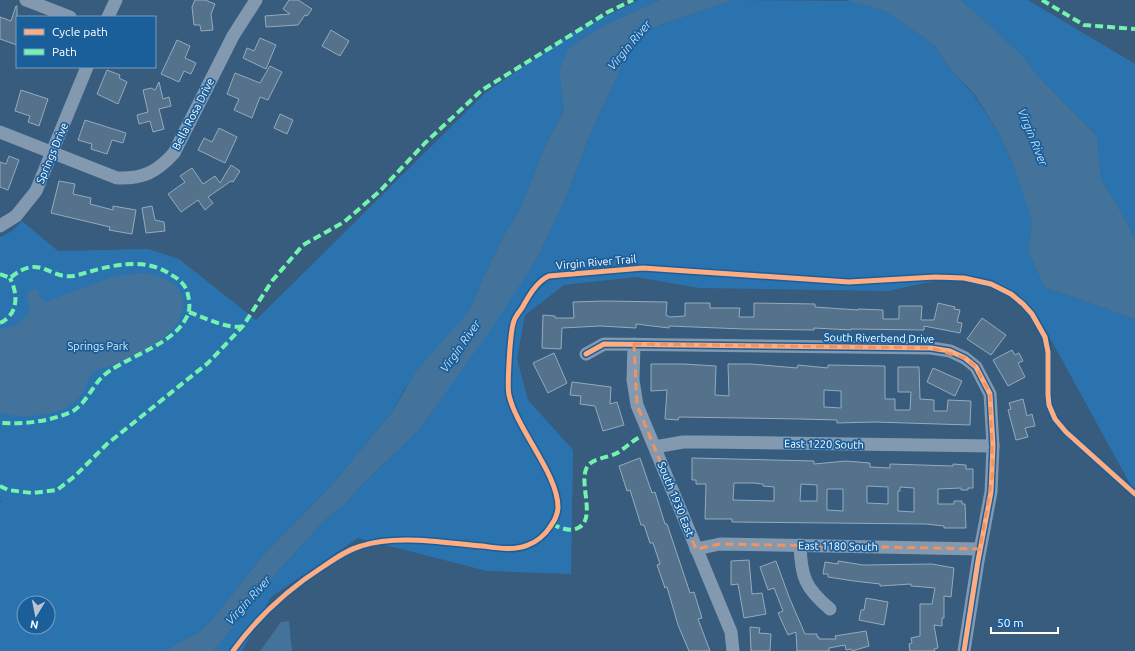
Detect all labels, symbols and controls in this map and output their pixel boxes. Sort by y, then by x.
legend [16,16,156,68]
water label: Virgin River [605,17,654,72]
text: Cycle path [52,25,108,38]
text: Path [52,45,77,58]
street label: Bella Rosa Drive [170,76,216,152]
water label: Virgin River [1016,106,1051,168]
street label: Springs Drive [34,121,70,185]
street label: Virgin River Trail [555,252,637,271]
water label: Virgin River [437,317,483,375]
street label: South Riverbend Drive [824,331,934,345]
park label: Springs Park [68,340,129,352]
street label: East 1220 South [784,437,864,451]
street label: South 1930 East [655,460,697,539]
street label: East 1180 South [798,539,878,553]
water label: Virgin River [223,573,273,627]
north arrow [16,595,56,635]
scale bar [991,609,1058,635]
text: 50 m [997,616,1024,629]
text: N [29,618,39,631]

